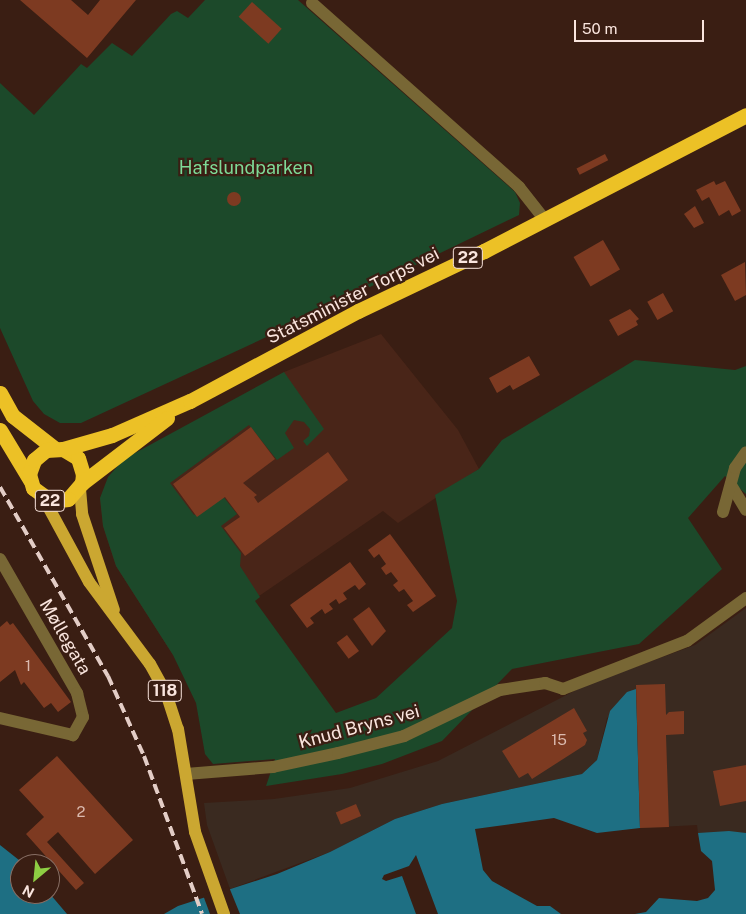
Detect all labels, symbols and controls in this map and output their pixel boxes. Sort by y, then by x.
scale bar [576,10,706,42]
text: 50 m [582,20,617,37]
park label: Hafslundparken [179,157,313,179]
street label: Statsminister Torps vei [263,243,443,349]
road number: 22 [452,244,484,272]
road number: 22 [34,488,66,514]
street label: Møllegata [35,595,95,679]
house number: 1 [25,657,31,675]
road number: 118 [148,678,182,704]
street label: Knud Bryns vei [296,700,422,754]
house number: 15 [551,731,567,749]
house number: 2 [77,803,85,821]
north arrow [10,854,60,904]
text: N [20,882,37,901]

